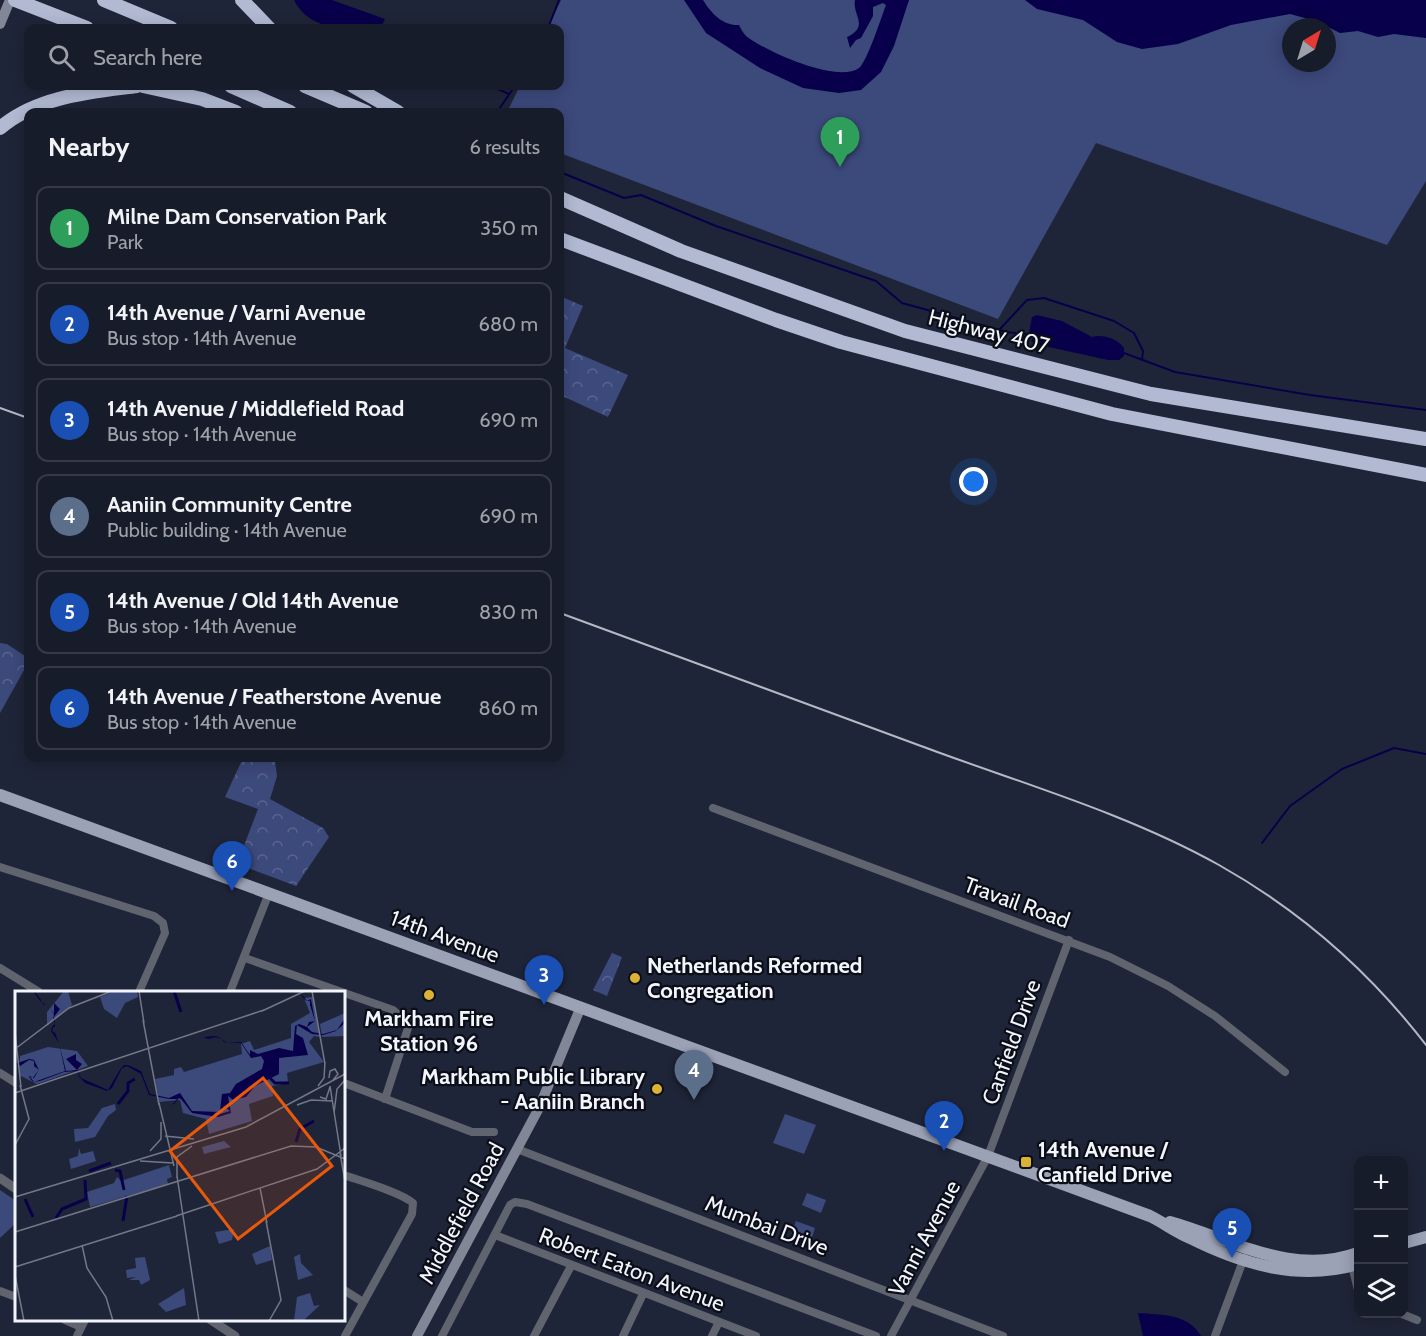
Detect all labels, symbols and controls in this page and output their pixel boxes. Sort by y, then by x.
north arrow [1282,18,1336,72]
search box [24,24,564,90]
icon: search [45,41,78,74]
text: Search here [93,44,202,71]
pin: 1 [820,118,860,167]
text: Nearby [48,131,129,163]
text: 6 results [469,135,540,159]
text: Milne Dam Conservation Park [107,203,387,230]
text: 1 [66,216,73,240]
text: 350 m [480,216,538,240]
text: Park [107,230,143,254]
text: 14th Avenue / Varni Avenue [107,299,366,326]
street label: Highway 407 [926,303,1052,360]
text: 2 [64,312,75,336]
text: 680 m [479,312,538,336]
text: Bus stop · 14th Avenue [107,326,297,350]
text: 14th Avenue / Middlefield Road [107,395,404,422]
text: 3 [64,408,75,432]
text: 690 m [479,408,538,432]
text: Bus stop · 14th Avenue [107,422,297,446]
your location [959,467,988,496]
text: Aaniin Community Centre [107,491,352,518]
text: 4 [63,504,76,528]
text: 690 m [479,504,538,528]
text: Public building · 14th Avenue [107,518,347,542]
text: 14th Avenue / Old 14th Avenue [107,587,399,614]
text: 5 [64,600,75,624]
text: 830 m [479,600,538,624]
text: Bus stop · 14th Avenue [107,614,297,638]
text: 14th Avenue / Featherstone Avenue [107,683,441,710]
text: 6 [64,696,75,720]
text: 860 m [479,696,538,720]
text: Bus stop · 14th Avenue [107,710,297,734]
pin: 6 [212,842,252,891]
street label: Travail Road [960,871,1073,934]
street label: 14th Avenue [387,904,503,969]
place label: Netherlands Reformed Congregation [647,952,862,1004]
pin: 3 [524,956,564,1005]
marker: Netherlands Reformed Congregation [628,971,642,985]
street label: Canfield Drive [976,976,1047,1108]
marker: Markham Fire Station 96 [422,988,436,1002]
inset map [15,991,345,1321]
place label: Markham Fire Station 96 [364,1005,494,1057]
pin: 4 [674,1050,714,1100]
place label: Markham Public Library - Aaniin Branch [421,1063,645,1115]
marker: Markham Public Library - Aaniin Branch [650,1082,664,1096]
pin: 2 [924,1102,964,1151]
place label: 14th Avenue / Canfield Drive [1038,1136,1172,1188]
street label: Middlefield Road [413,1138,510,1289]
marker: 14th Avenue / Canfield Drive [1019,1155,1033,1169]
map controls [1354,1156,1408,1318]
button: + [1354,1156,1408,1210]
street label: Vanni Avenue [883,1176,966,1301]
street label: Mumbai Drive [701,1190,832,1261]
pin: 5 [1212,1208,1252,1258]
button: − [1354,1210,1408,1264]
street label: Robert Eaton Avenue [535,1222,728,1317]
button: layers [1354,1264,1408,1318]

